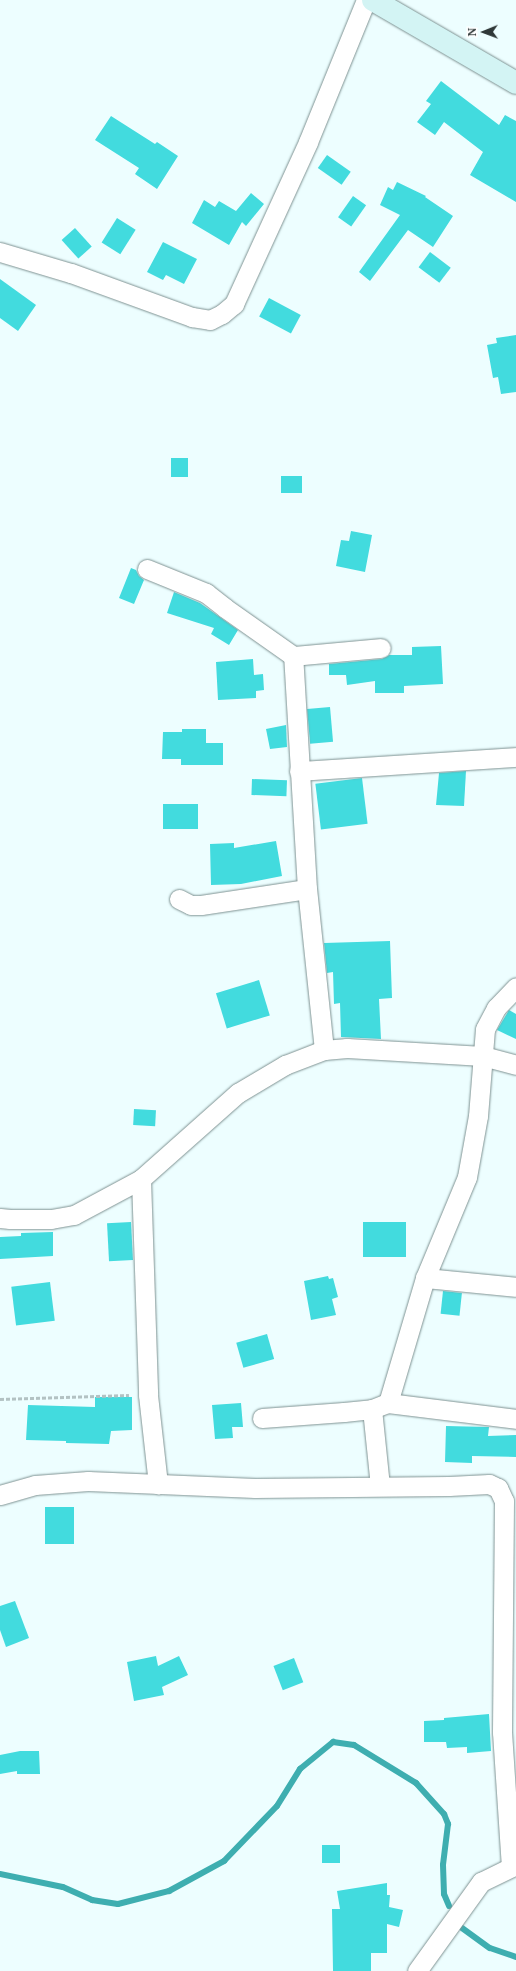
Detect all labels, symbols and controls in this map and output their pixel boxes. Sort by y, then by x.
north arrow [464,12,504,52]
text: N [464,28,479,37]

